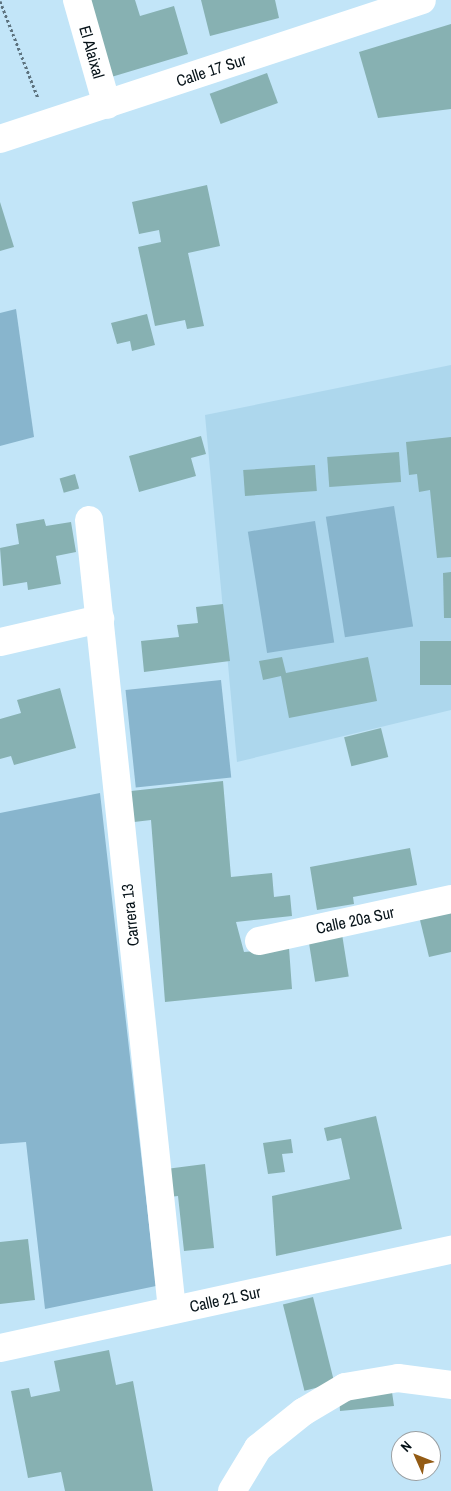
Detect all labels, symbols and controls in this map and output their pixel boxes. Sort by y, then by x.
street label: El Alaixal [75,23,109,81]
street label: Calle 17 Sur [174,50,248,90]
street label: Carrera 13 [117,883,143,947]
street label: Calle 20a Sur [314,902,396,938]
street label: Calle 21 Sur [188,1282,262,1316]
north arrow [391,1431,441,1481]
text: N [397,1437,415,1456]

